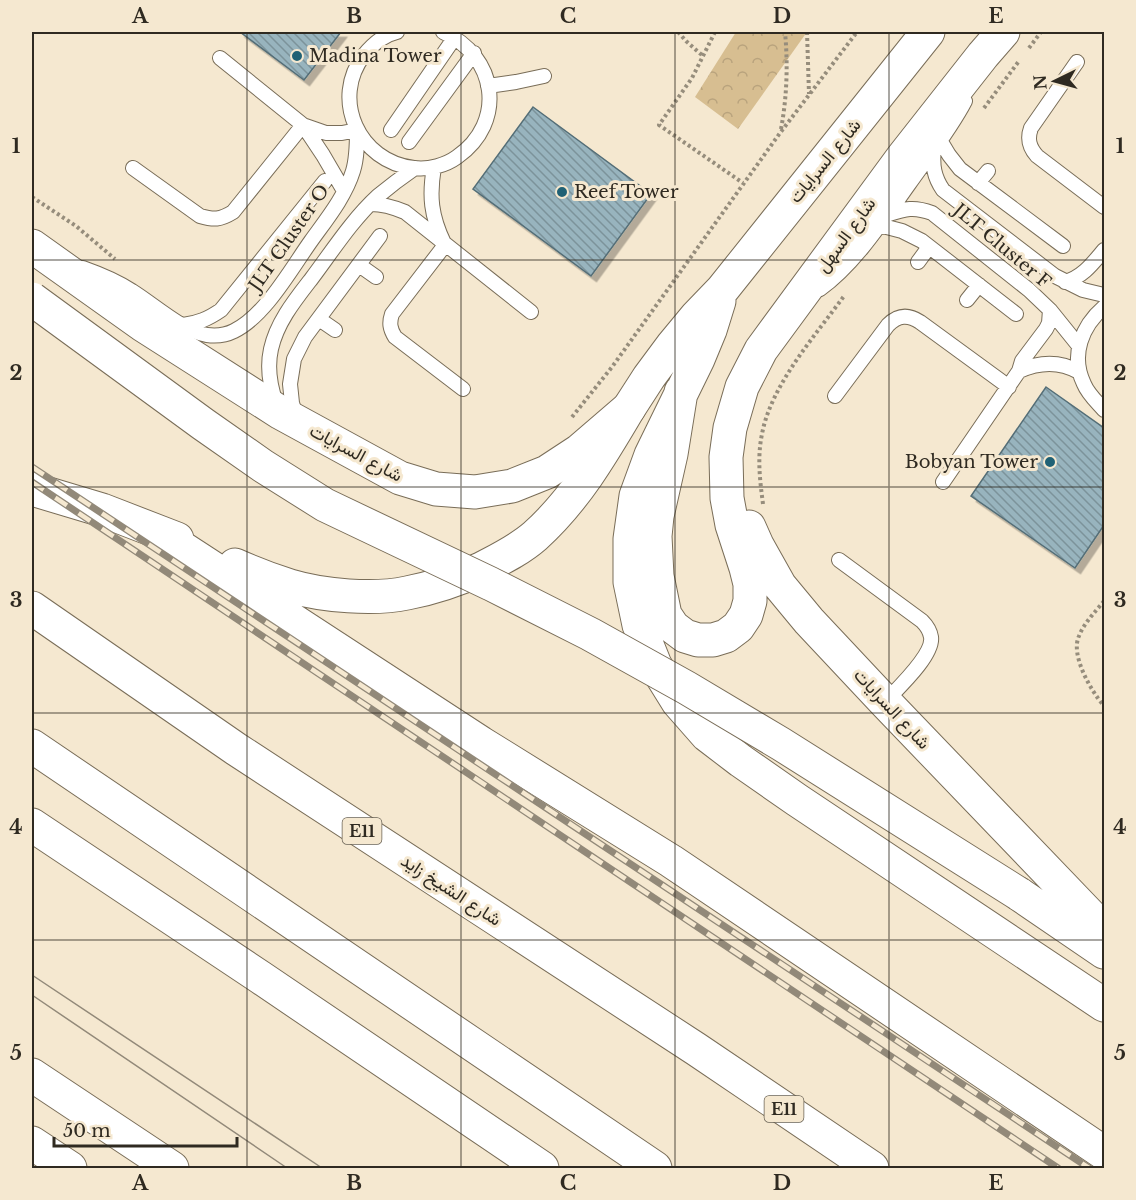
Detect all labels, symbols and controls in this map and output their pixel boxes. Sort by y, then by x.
text: A [131,4,149,28]
text: B [346,4,362,28]
text: C [560,4,576,28]
text: D [773,4,791,28]
text: E [988,4,1004,28]
place label: Madina Tower [309,45,442,67]
marker: Madina Tower [290,49,304,63]
north arrow [1025,51,1085,111]
text: N [1029,74,1051,91]
street label: شارع السرايات [784,114,866,208]
text: 1 [12,134,21,158]
text: 1 [1116,134,1125,158]
street label: JLT Cluster O [243,180,334,297]
place label: Reef Tower [574,181,679,203]
marker: Reef Tower [555,185,569,199]
street label: شارع السهل [812,193,881,277]
street label: JLT Cluster F [947,198,1055,293]
text: 2 [9,361,23,385]
text: 2 [1113,361,1127,385]
street label: شارع السرايات [305,419,406,488]
place label: Bobyan Tower [905,451,1038,473]
marker: Bobyan Tower [1043,455,1057,469]
text: 3 [10,588,22,612]
text: 3 [1114,588,1126,612]
street label: شارع السرايات [848,664,935,754]
text: 4 [9,815,23,839]
text: 4 [1113,815,1127,839]
road number: E11 [342,818,382,844]
street label: شارع الشيخ زايد [396,849,505,931]
text: 5 [10,1041,22,1065]
text: 5 [1114,1041,1126,1065]
road number: E11 [764,1096,804,1122]
scale bar [54,1110,237,1148]
text: 50 m [63,1120,111,1142]
text: A [131,1171,149,1195]
text: B [346,1171,362,1195]
text: C [560,1171,576,1195]
text: D [773,1171,791,1195]
text: E [988,1171,1004,1195]

